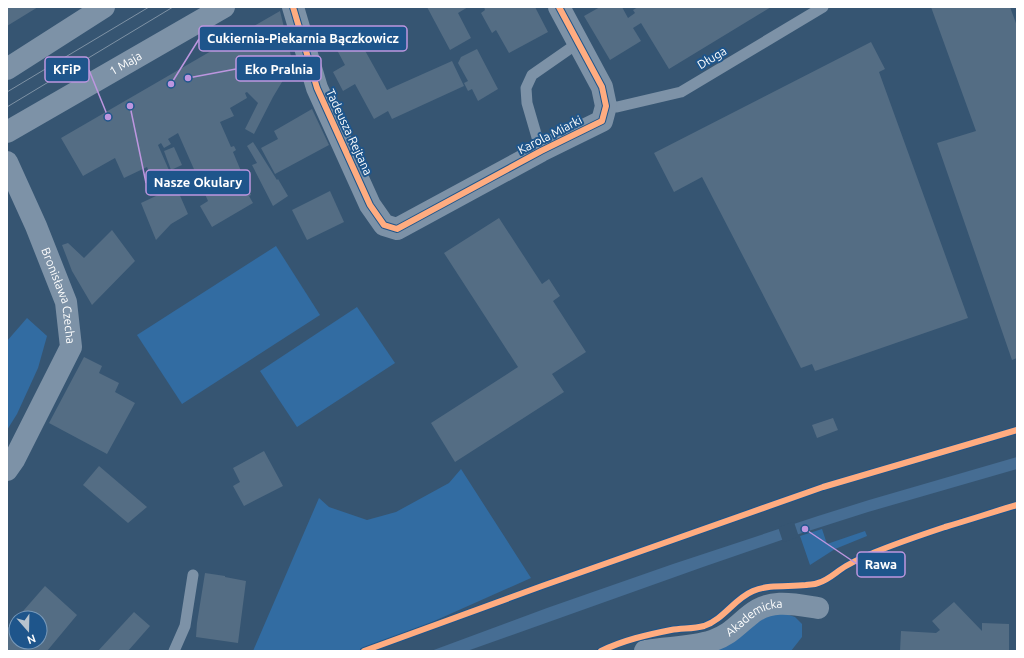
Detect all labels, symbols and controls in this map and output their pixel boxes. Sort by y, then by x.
callout: Cukiernia-Piekarnia Bączkowicz [199,26,407,51]
text: Cukiernia-Piekarnia Bączkowicz [207,31,399,46]
street label: Długa [695,44,729,71]
street label: 1 Maja [107,49,144,78]
callout: Eko Pralnia [236,56,321,81]
callout: KFiP [45,57,89,82]
text: KFiP [53,62,81,76]
text: Eko Pralnia [245,62,313,76]
street label: Tadeusza Rejtana [324,87,375,177]
street label: Karola Miarki [516,113,584,156]
callout: Nasze Okulary [146,170,250,195]
text: Nasze Okulary [154,175,242,189]
street label: Bronisława Czecha [39,246,78,344]
callout: Rawa [857,552,905,577]
text: Rawa [865,557,897,571]
street label: Akademicka [723,597,783,639]
north arrow [8,610,48,650]
text: N [26,632,37,646]

